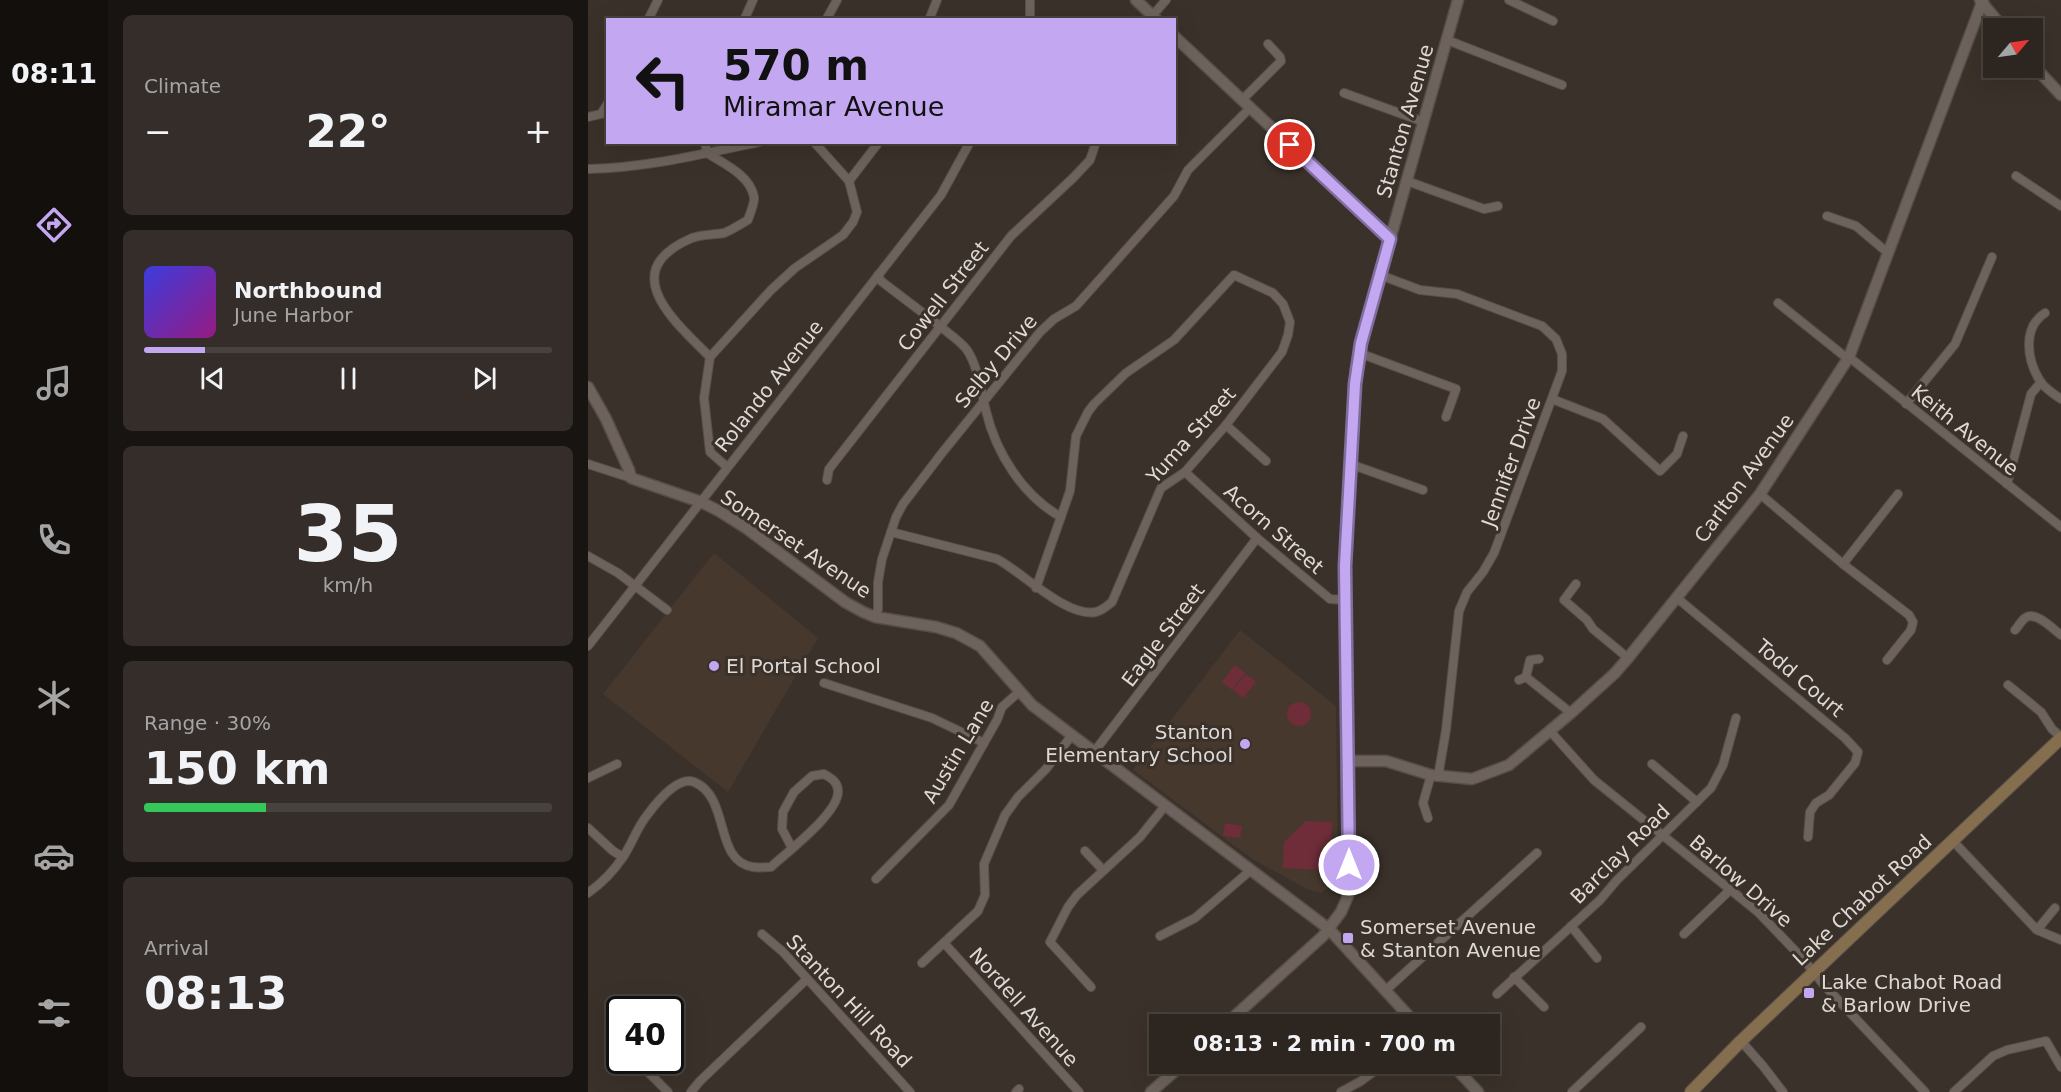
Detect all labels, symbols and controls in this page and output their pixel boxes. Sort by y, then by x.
north arrow [1983,18,2043,78]
map controls [1983,18,2043,78]
text: 570 m [723,41,869,90]
street label: Stanton Avenue [1372,41,1438,201]
icon: left [624,42,702,120]
text: 08:11 [11,58,97,89]
text: Climate [144,74,221,98]
text: Miramar Avenue [723,91,944,122]
text: 22° [305,105,391,158]
text: − [144,112,172,151]
text: + [524,112,552,151]
pin [1264,119,1315,170]
icon: arrive [1273,128,1306,161]
icon: directions [33,204,75,246]
street label: Cowell Street [893,236,994,356]
text: Northbound [234,278,383,303]
text: June Harbor [234,303,353,327]
street label: Selby Drive [950,309,1042,413]
street label: Rolando Avenue [710,315,828,457]
icon: music [33,362,75,404]
icon: previous [196,362,229,395]
icon: pause [332,362,365,395]
icon: next [468,362,501,395]
street label: Keith Avenue [1906,379,2024,481]
street label: Yuma Street [1141,382,1241,489]
street label: Jennifer Drive [1476,394,1546,532]
street label: Carlton Avenue [1689,409,1799,547]
street label: Acorn Street [1219,479,1329,579]
street label: Somerset Avenue [716,485,876,603]
text: 35 [294,489,402,579]
icon: phone [33,519,75,561]
text: km/h [323,573,373,597]
street label: Eagle Street [1117,579,1210,691]
street label: Todd Court [1750,634,1849,722]
place label: El Portal School [726,654,881,678]
marker: El Portal School [707,659,721,673]
icon: climate [33,677,75,719]
street label: Austin Lane [917,694,999,808]
text: Range · 30% [144,711,271,735]
place label: Stanton Elementary School [1045,720,1233,767]
marker: Stanton Elementary School [1238,737,1252,751]
text: 150 km [144,742,330,795]
street label: Barclay Road [1565,799,1675,909]
street label: Lake Chabot Road [1788,829,1936,971]
street label: Barlow Drive [1685,830,1797,932]
position arrow [1317,833,1381,897]
icon: car [33,835,75,877]
place label: Somerset Avenue & Stanton Avenue [1360,915,1541,962]
street label: Stanton Hill Road [781,930,917,1072]
marker: Somerset Avenue & Stanton Avenue [1341,931,1355,945]
text: Arrival [144,936,209,960]
street label: Nordell Avenue [964,943,1084,1071]
text: 08:13 [144,967,287,1020]
place label: Lake Chabot Road & Barlow Drive [1821,970,2002,1017]
marker: Lake Chabot Road & Barlow Drive [1802,986,1816,1000]
icon: filters [33,992,75,1034]
speed limit sign: 40 [606,996,684,1074]
text: 08:13 · 2 min · 700 m [1193,1031,1456,1056]

